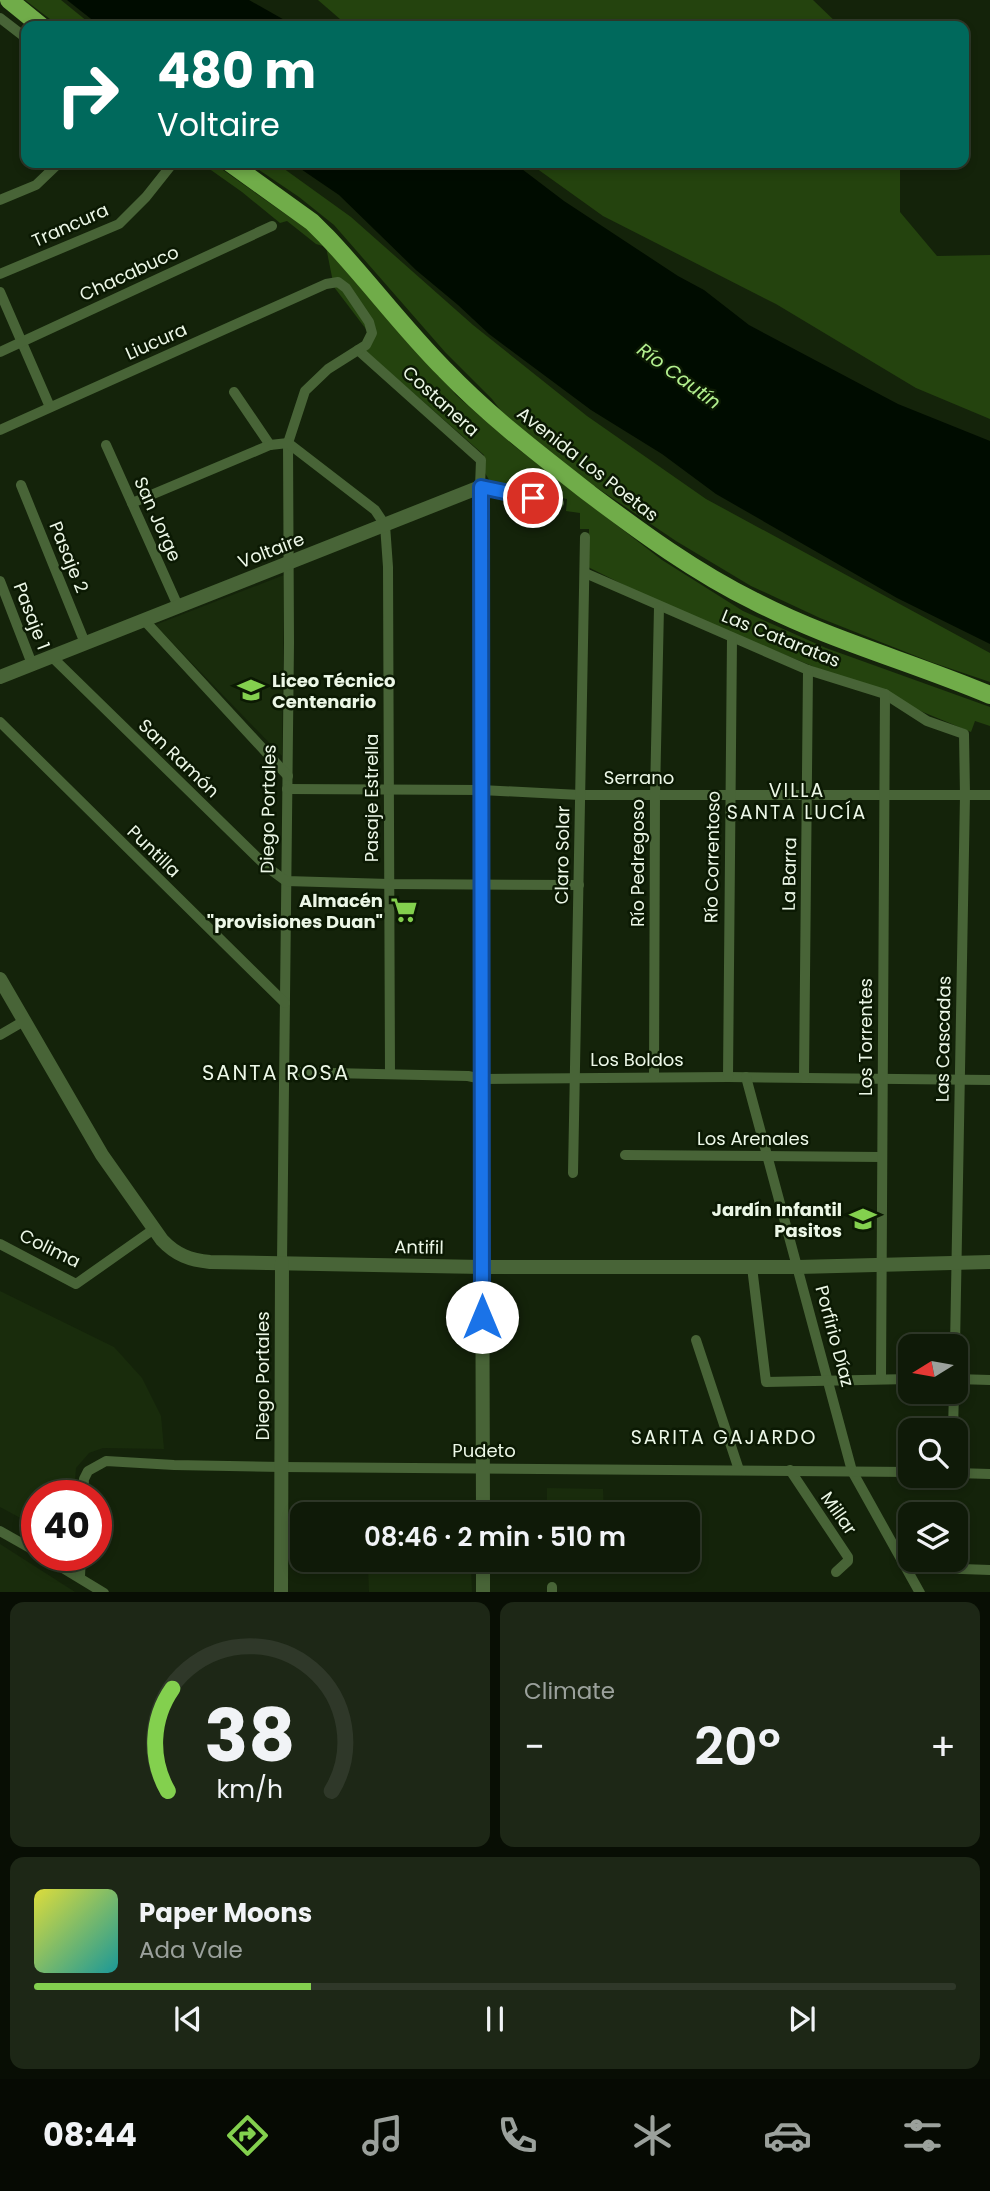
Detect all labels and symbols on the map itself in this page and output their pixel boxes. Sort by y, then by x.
street label: Trancura [28,197,112,253]
street label: Chacabuco [75,239,183,307]
street label: Liucura [121,316,191,366]
water label: Río Cautín [632,336,726,416]
street label: Costanera [397,360,485,442]
street label: Avenida Los Poetas [512,401,664,527]
pin [503,468,563,528]
street label: San Jorge [128,473,188,565]
street label: Pasaje 2 [43,518,95,596]
street label: Voltaire [234,526,308,574]
street label: Pasaje 1 [8,579,56,653]
street label: Las Cataratas [718,603,844,673]
place label: Liceo Técnico Centenario [272,668,396,714]
school or university icon: Liceo Técnico Centenario [236,675,266,705]
street label: San Ramón [133,713,225,803]
street label: Pasaje Estrella [359,734,384,862]
street label: Diego Portales [254,744,282,874]
street label: Serrano [604,765,674,790]
district label: VILLA SANTA LUCÍA [727,777,867,826]
street label: Río Correntoso [698,791,726,923]
street label: Río Pedregoso [625,799,650,927]
street label: Claro Solar [549,805,575,905]
street label: Puntilla [122,819,186,883]
street label: La Barra [776,837,802,911]
place label: Almacén "provisiones Duan" [207,888,383,934]
supermarket icon: Almacén "provisiones Duan" [389,895,419,925]
street label: Las Cascadas [929,976,957,1102]
street label: Los Torrentes [853,978,878,1096]
street label: Los Boldos [590,1047,684,1072]
district label: SANTA ROSA [202,1058,350,1087]
street label: Los Arenales [697,1126,809,1151]
place label: Jardín Infantil Pasitos [712,1197,842,1243]
school or university icon: Jardín Infantil Pasitos [848,1204,878,1234]
street label: Colima [15,1223,85,1273]
street label: Antifil [394,1234,444,1260]
position arrow [445,1280,519,1354]
street label: Porfirio Díaz [809,1283,861,1389]
street label: Diego Portales [250,1311,275,1441]
north arrow [898,1334,968,1404]
district label: SARITA GAJARDO [631,1424,817,1451]
street label: Pudeto [452,1438,516,1463]
speed limit sign: 40 [21,1480,112,1571]
street label: Millar [815,1486,863,1540]

